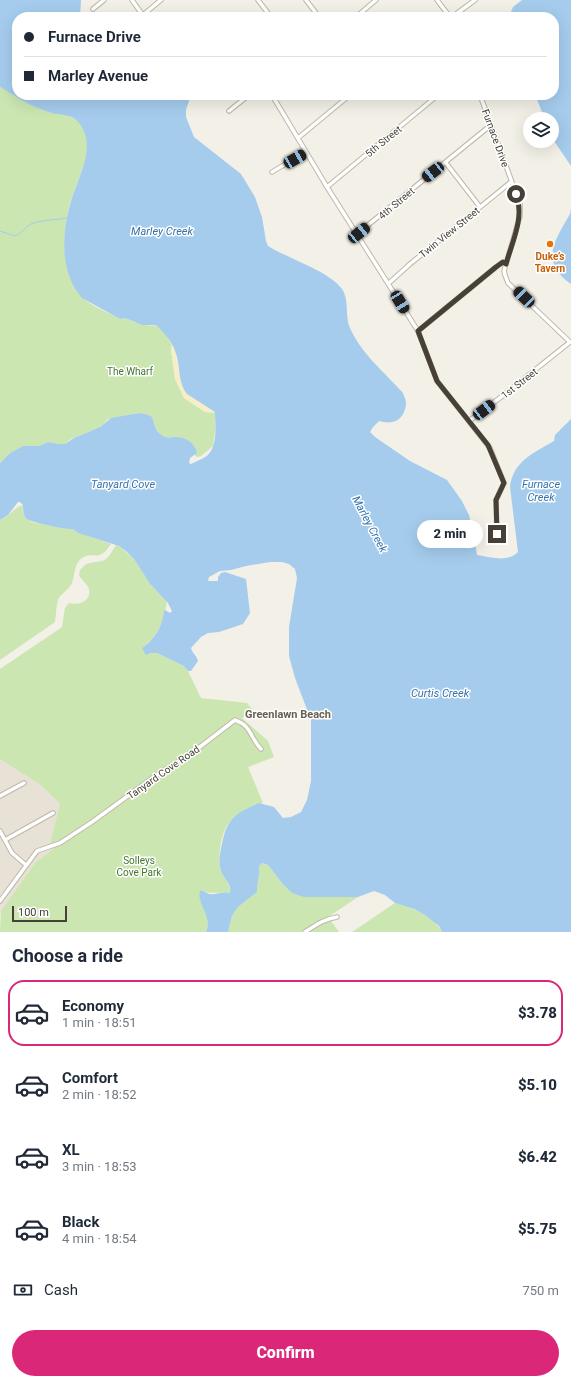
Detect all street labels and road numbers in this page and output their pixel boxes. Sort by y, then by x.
street label: Furnace Drive [480,108,511,169]
street label: 5th Street [363,124,404,159]
street label: 4th Street [376,185,416,222]
street label: Twin View Street [417,205,482,260]
street label: 1st Street [499,366,540,401]
street label: Tanyard Cove Road [125,743,201,801]

